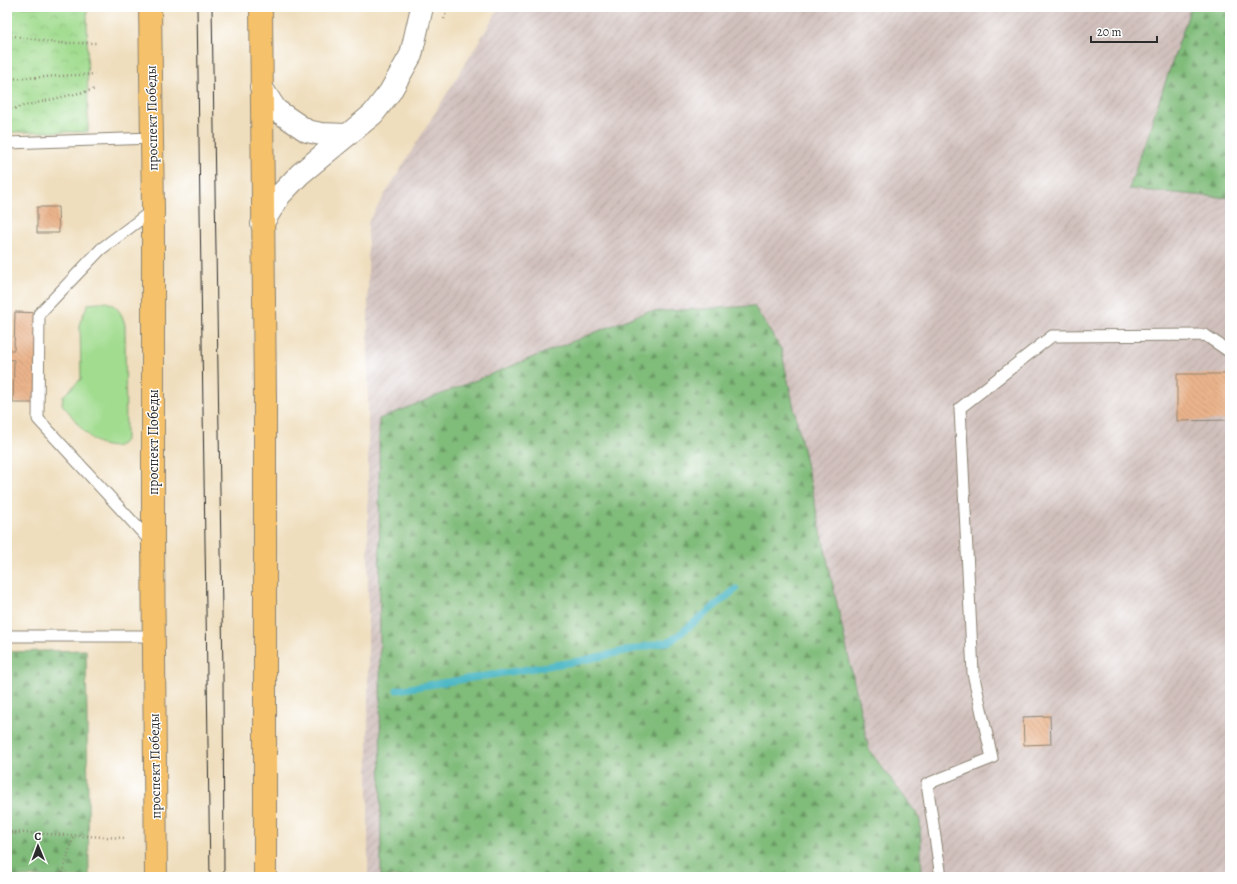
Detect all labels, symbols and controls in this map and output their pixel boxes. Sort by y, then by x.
scale bar [1091,18,1157,44]
text: 20 m [1097,24,1121,40]
street label: проспект Победы [142,65,162,171]
street label: проспект Победы [144,389,163,495]
street label: проспект Победы [145,713,165,819]
north arrow [18,826,58,866]
text: С [34,829,42,844]

